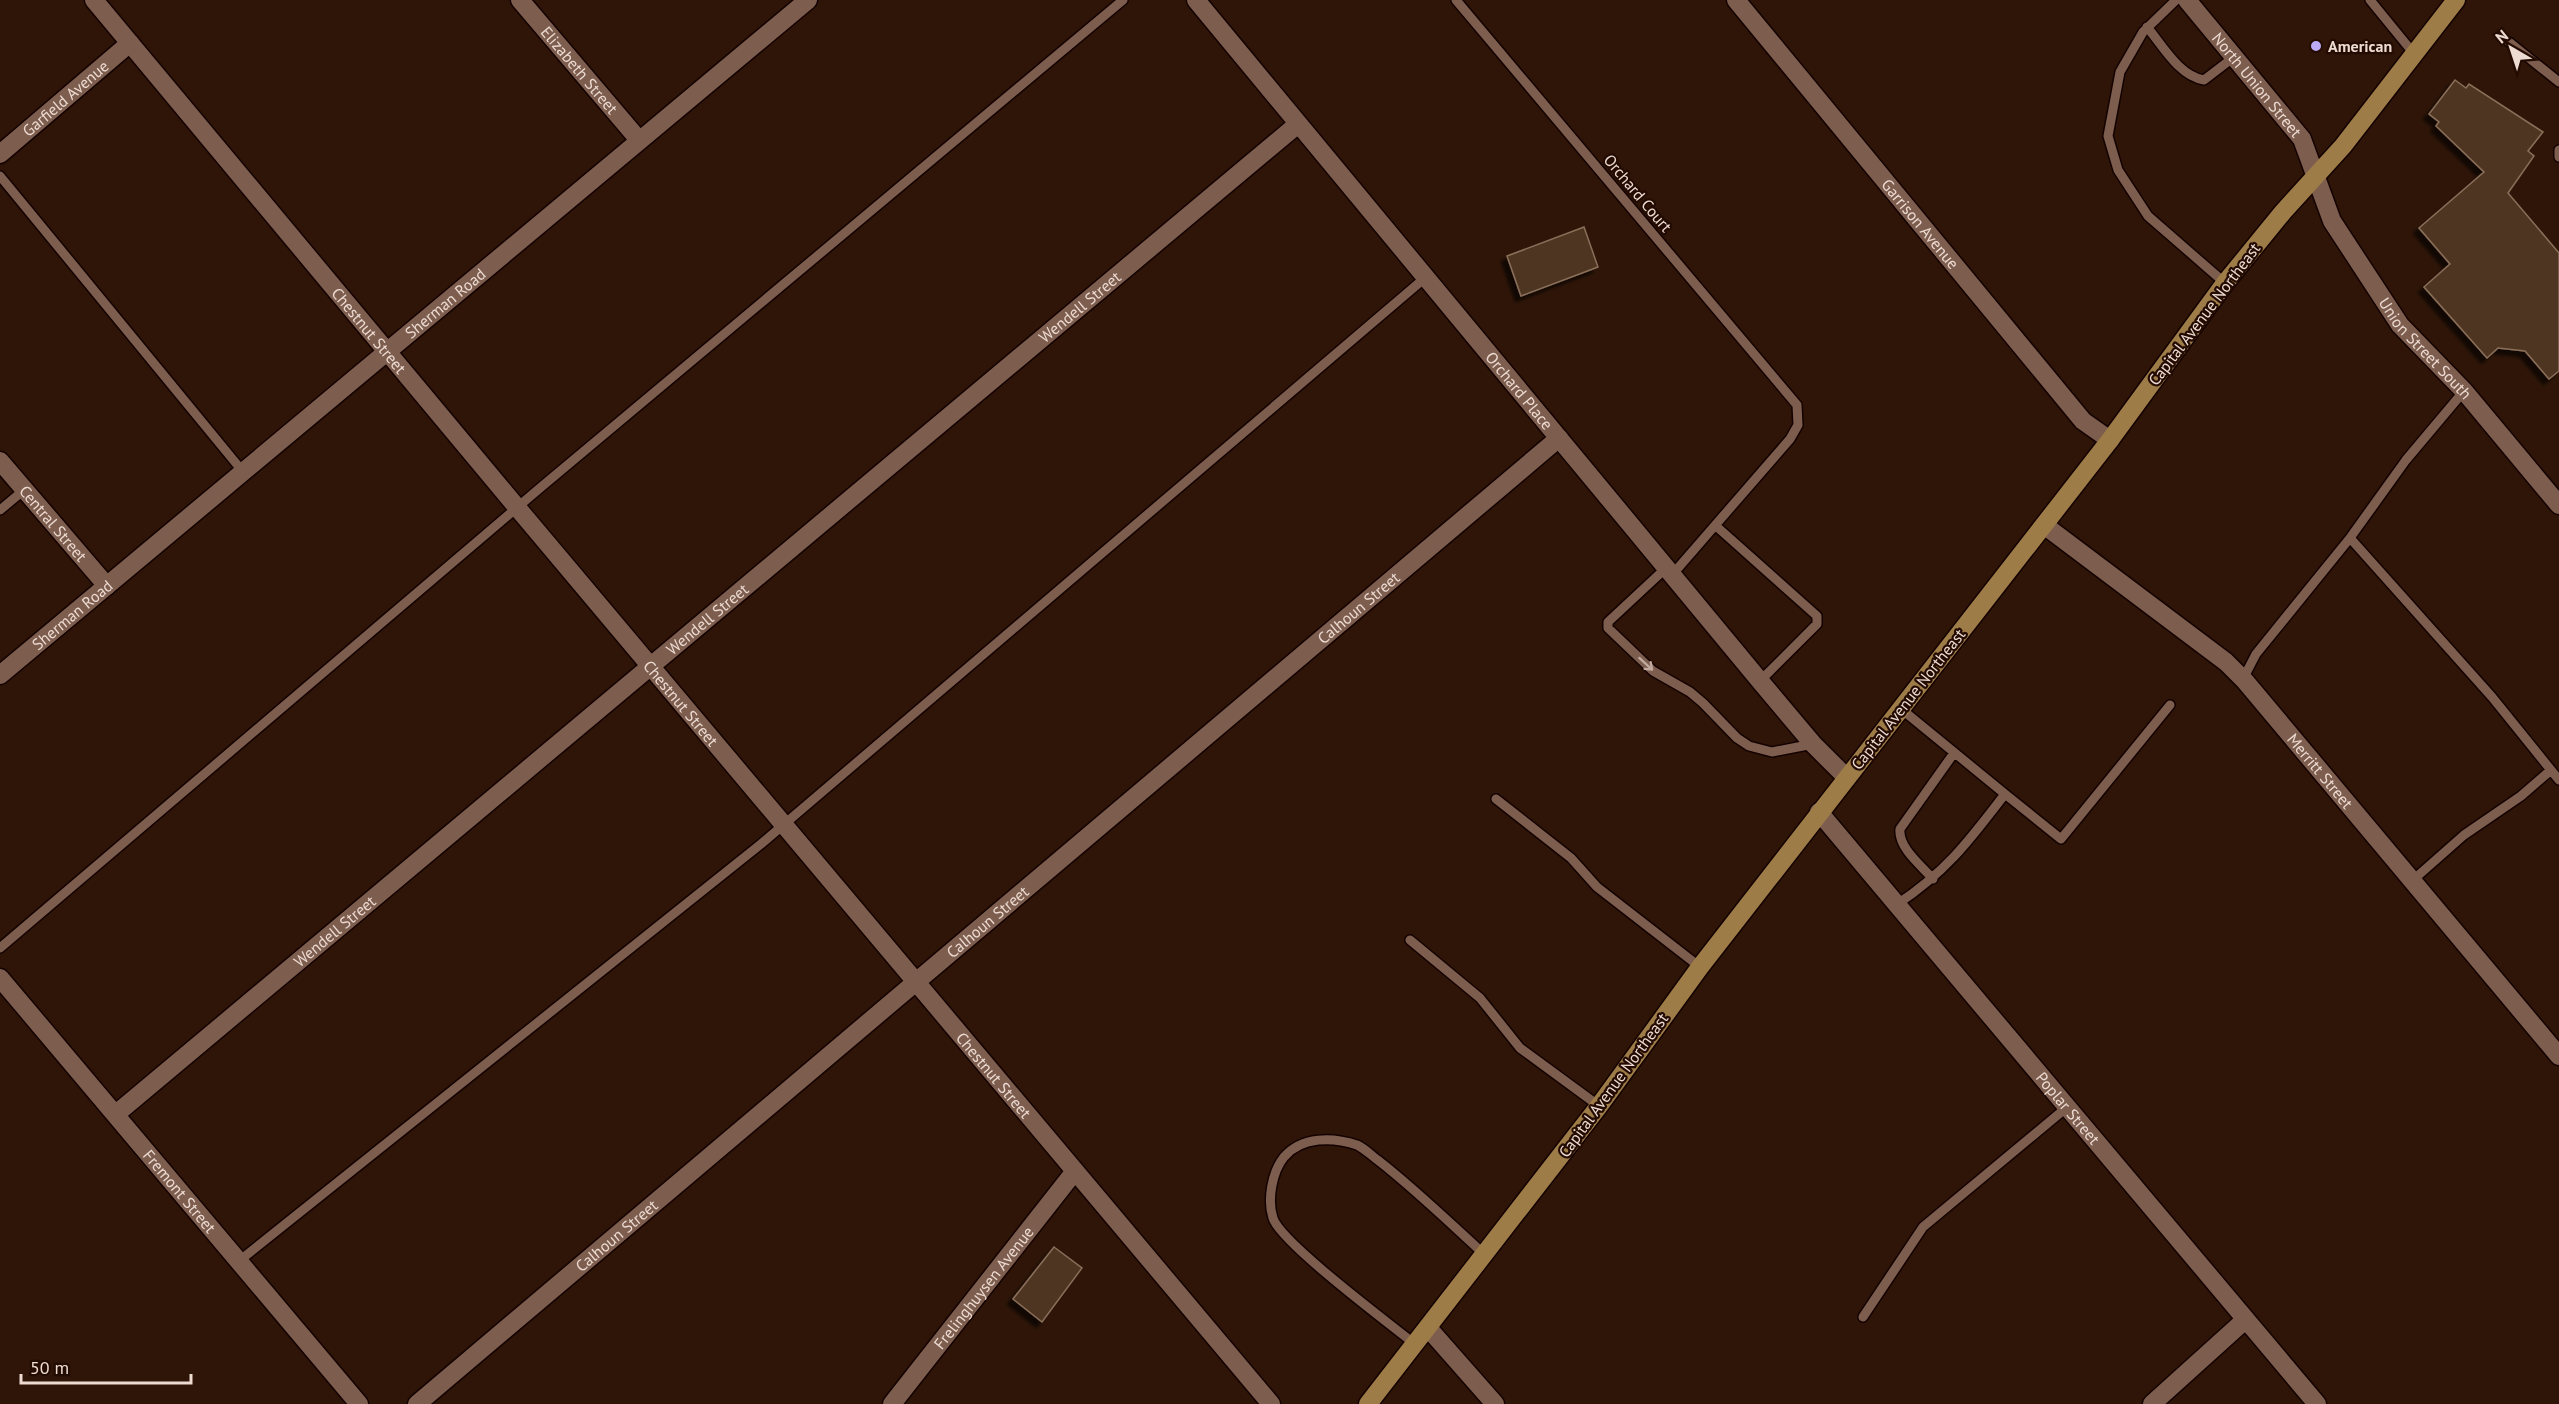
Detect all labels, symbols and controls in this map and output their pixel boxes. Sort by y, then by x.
north arrow [2481,18,2541,78]
street label: Elizabeth Street [537,22,623,118]
text: N [2491,25,2512,47]
street label: North Union Street [2208,28,2307,142]
place label: American [2328,36,2392,56]
marker: American [2309,39,2323,53]
street label: Garfield Avenue [18,56,113,141]
street label: Orchard Court [1600,150,1677,237]
street label: Garrison Avenue [1877,175,1963,273]
street label: Capital Avenue Northeast [2144,238,2265,389]
street label: Sherman Road [401,264,489,342]
street label: Wendell Street [1035,266,1125,347]
street label: Chestnut Street [327,283,411,378]
street label: Union Street South [2375,294,2476,403]
street label: Orchard Place [1481,347,1557,434]
street label: Central Street [15,481,92,566]
street label: Calhoun Street [1313,567,1404,648]
street label: Sherman Road [28,575,116,654]
street label: Wendell Street [662,579,753,659]
street label: Capital Avenue Northeast [1847,624,1970,773]
street label: Chestnut Street [639,656,723,751]
one-way arrow [1639,657,1654,671]
street label: Merritt Street [2283,729,2358,813]
street label: Calhoun Street [942,881,1033,962]
street label: Wendell Street [289,891,380,971]
street label: Capital Avenue Northeast [1554,1009,1672,1161]
street label: Chestnut Street [952,1028,1036,1123]
street label: Poplar Street [2032,1068,2105,1149]
street label: Fremont Street [139,1146,221,1238]
street label: Calhoun Street [571,1195,662,1276]
street label: Frelinghuysen Avenue [929,1222,1038,1353]
scale bar [21,1347,190,1385]
text: 50 m [30,1356,69,1379]

